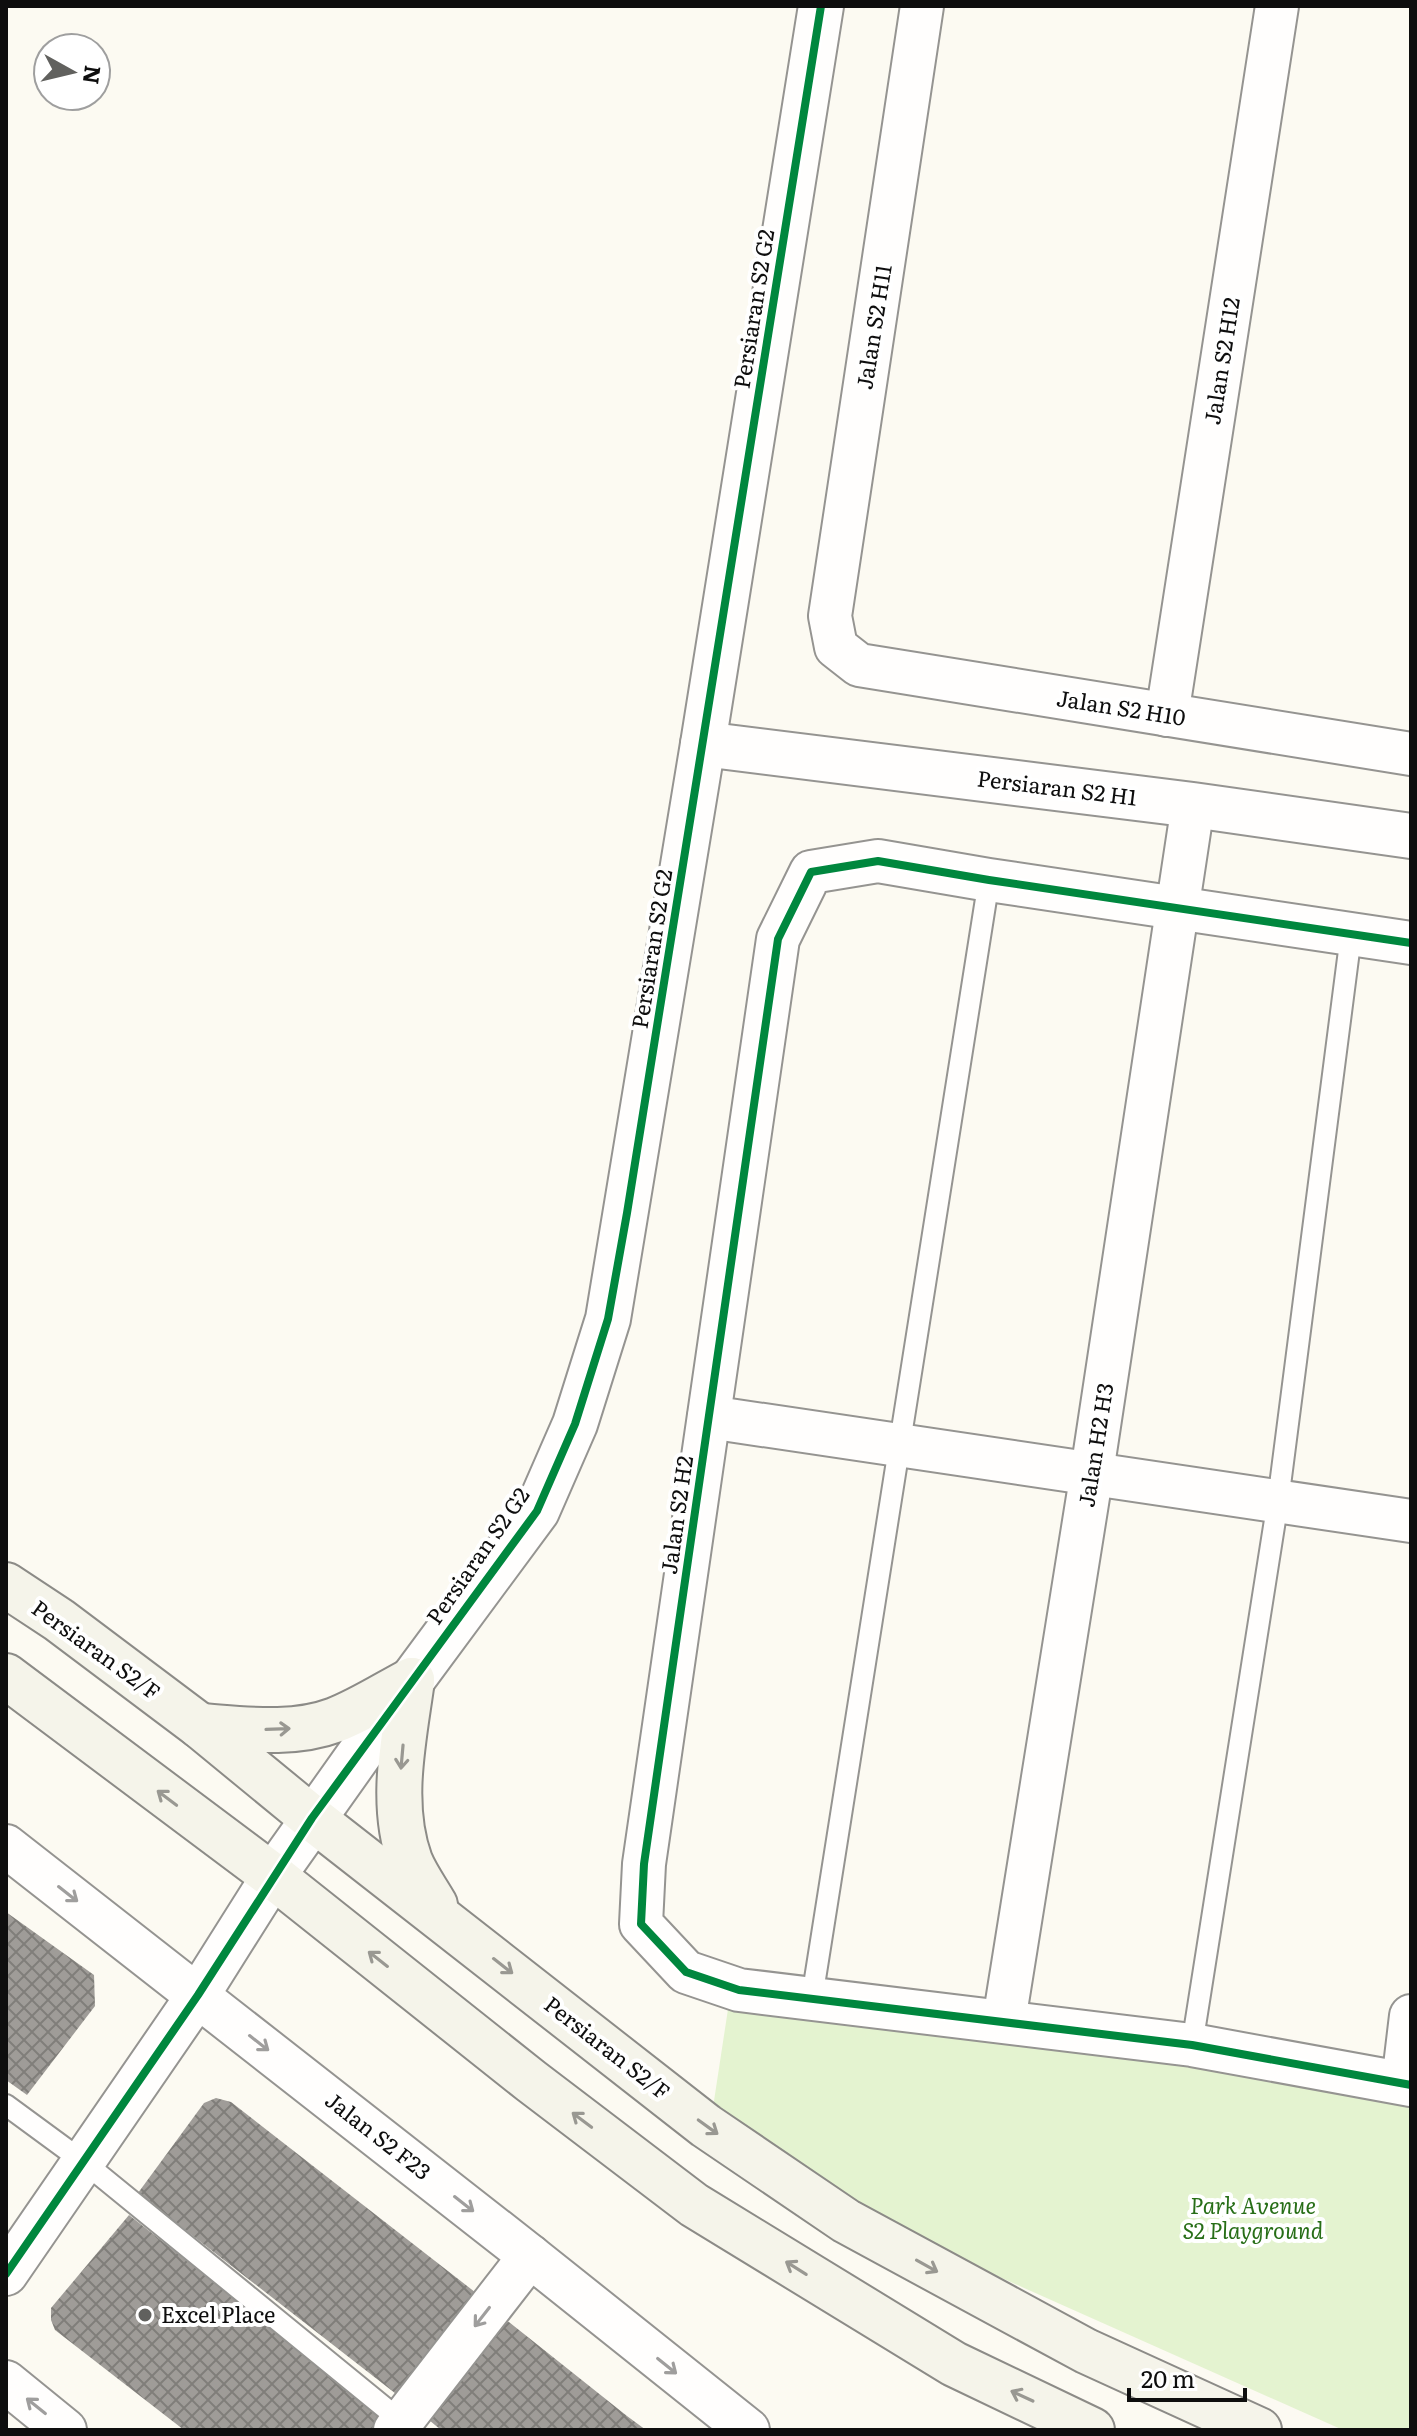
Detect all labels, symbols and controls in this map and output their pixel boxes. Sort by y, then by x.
north arrow [32,32,112,112]
text: N [76,64,111,86]
street label: Persiaran S2 G2 [724,227,781,391]
street label: Jalan S2 H11 [846,262,899,392]
street label: Jalan S2 H12 [1194,295,1247,427]
street label: Jalan S2 H10 [1054,680,1188,733]
street label: Persiaran S2 H1 [975,760,1139,813]
street label: Persiaran S2 G2 [622,867,679,1031]
street label: Jalan H2 H3 [1068,1380,1121,1509]
street label: Jalan S2 H2 [651,1453,700,1576]
street label: Persiaran S2 G2 [417,1480,537,1631]
street label: Persiaran S2/F [26,1591,168,1707]
one-way arrow [264,1722,291,1737]
one-way arrow [394,1743,409,1770]
one-way arrow [157,1789,178,1806]
one-way arrow [57,1885,78,1902]
one-way arrow [368,1950,389,1968]
one-way arrow [492,1957,513,1975]
street label: Persiaran S2/F [538,1987,678,2107]
one-way arrow [248,2035,270,2052]
street label: Jalan S2 F23 [319,2083,439,2187]
one-way arrow [572,2111,594,2128]
one-way arrow [696,2119,718,2135]
park label: Park Avenue S2 Playground [1183,2188,1324,2246]
one-way arrow [453,2195,474,2212]
one-way arrow [915,2258,939,2274]
one-way arrow [785,2260,808,2276]
place label: Excel Place [161,2297,276,2330]
marker: Excel Place [136,2306,154,2324]
one-way arrow [474,2306,491,2327]
scale bar [1129,2352,1245,2402]
one-way arrow [657,2356,678,2374]
text: 20 m [1141,2360,1195,2395]
one-way arrow [1010,2388,1034,2403]
one-way arrow [26,2397,47,2415]

